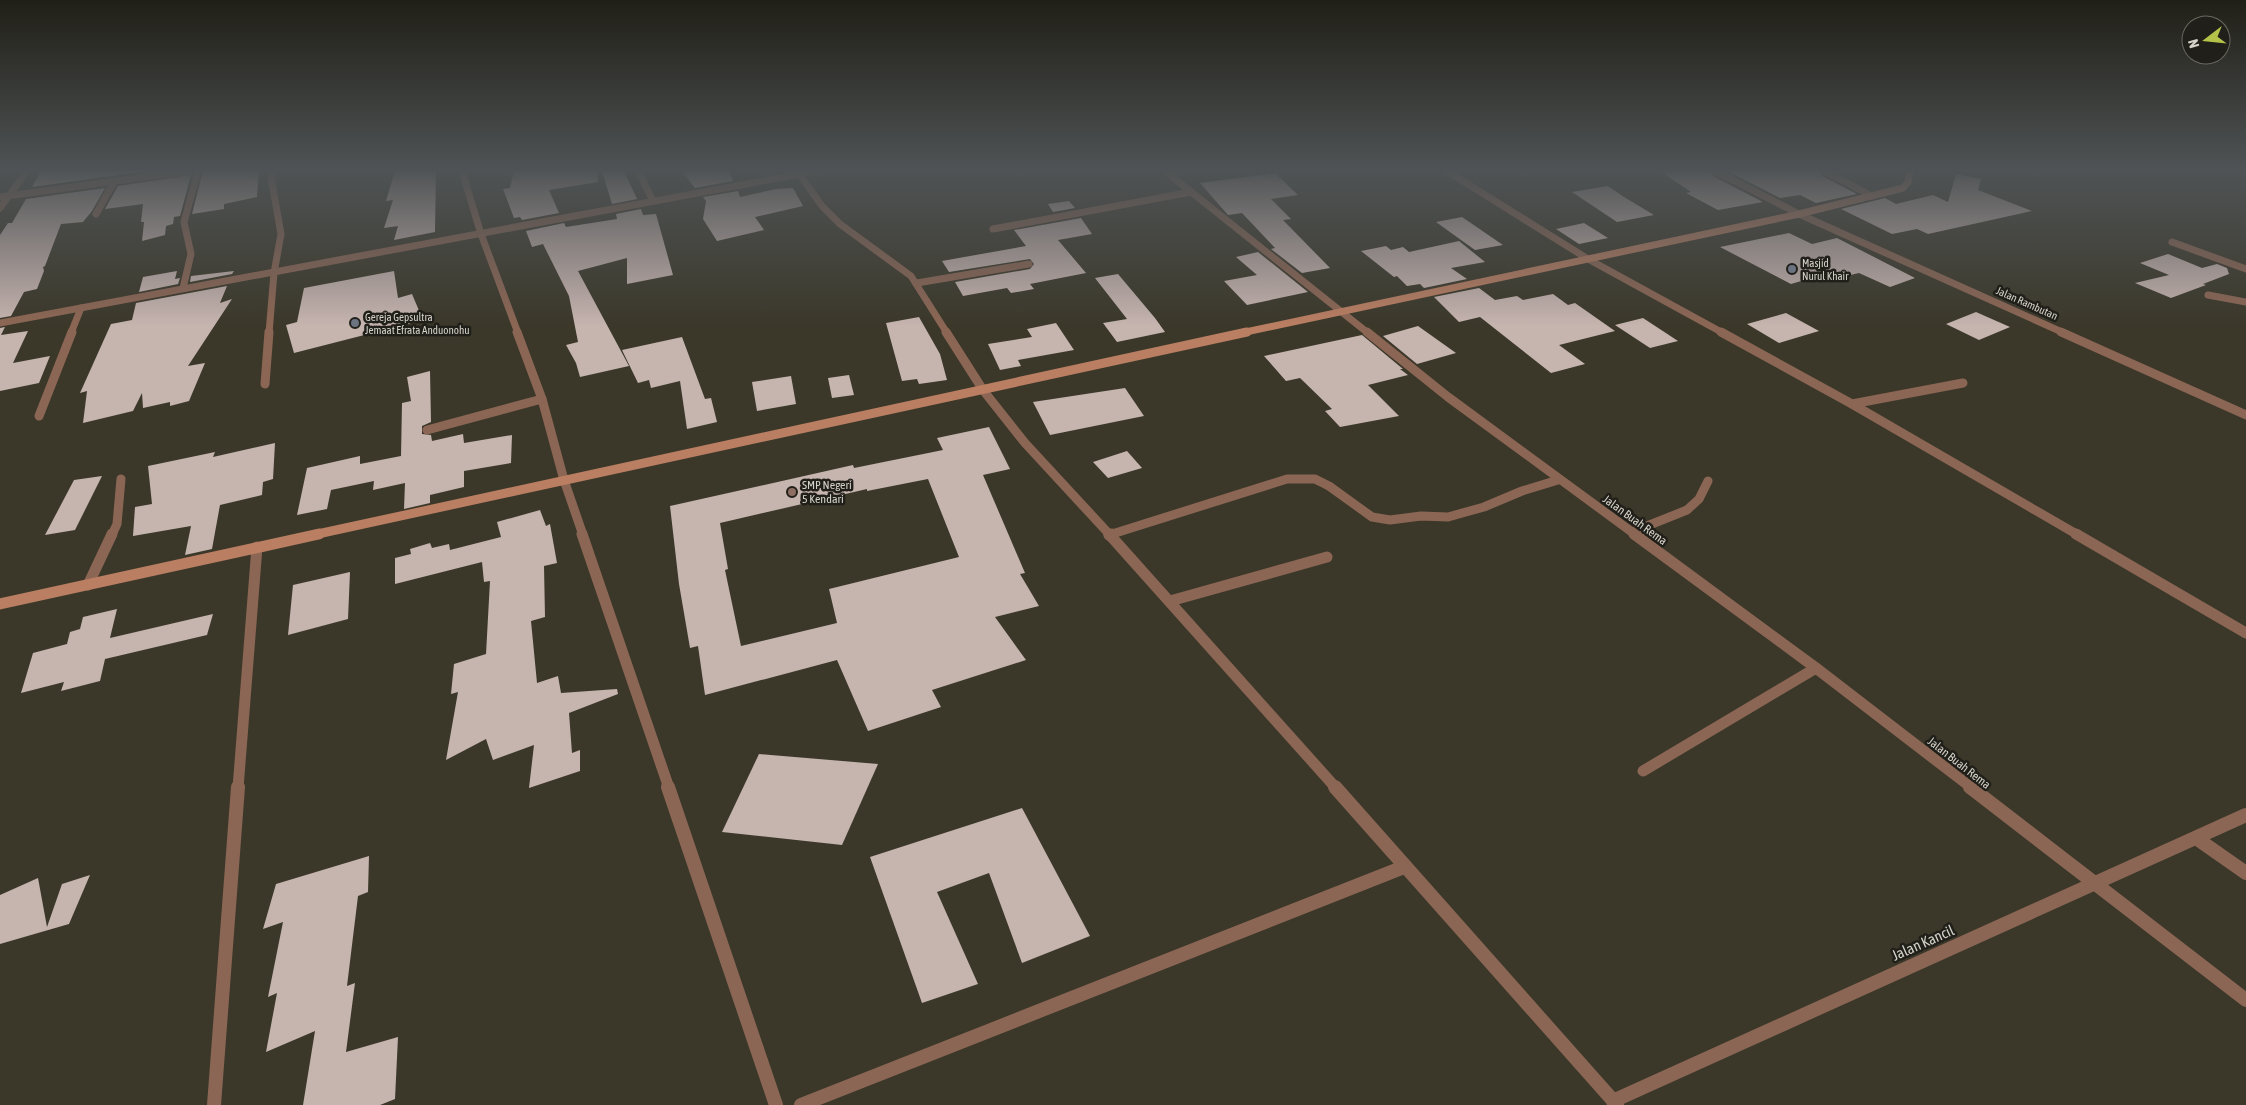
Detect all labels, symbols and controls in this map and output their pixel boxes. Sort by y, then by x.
north arrow [2181,15,2231,65]
text: N [2185,37,2202,50]
place label: Masjid Nurul Khair [1802,257,1849,282]
marker: Masjid Nurul Khair [1786,263,1798,275]
street label: Jalan Rambutan [1994,284,2060,322]
place label: Gereja Gepsultra Jemaat Efrata Anduonohu [365,311,470,336]
marker: Gereja Gepsultra Jemaat Efrata Anduonohu [349,317,361,329]
place label: SMP Negeri 5 Kendari [802,478,852,506]
marker: SMP Negeri 5 Kendari [786,486,798,498]
street label: Jalan Buah Rema [1600,492,1670,548]
street label: Jalan Buah Rema [1925,734,1993,792]
street label: Jalan Kancil [1889,921,1957,964]

